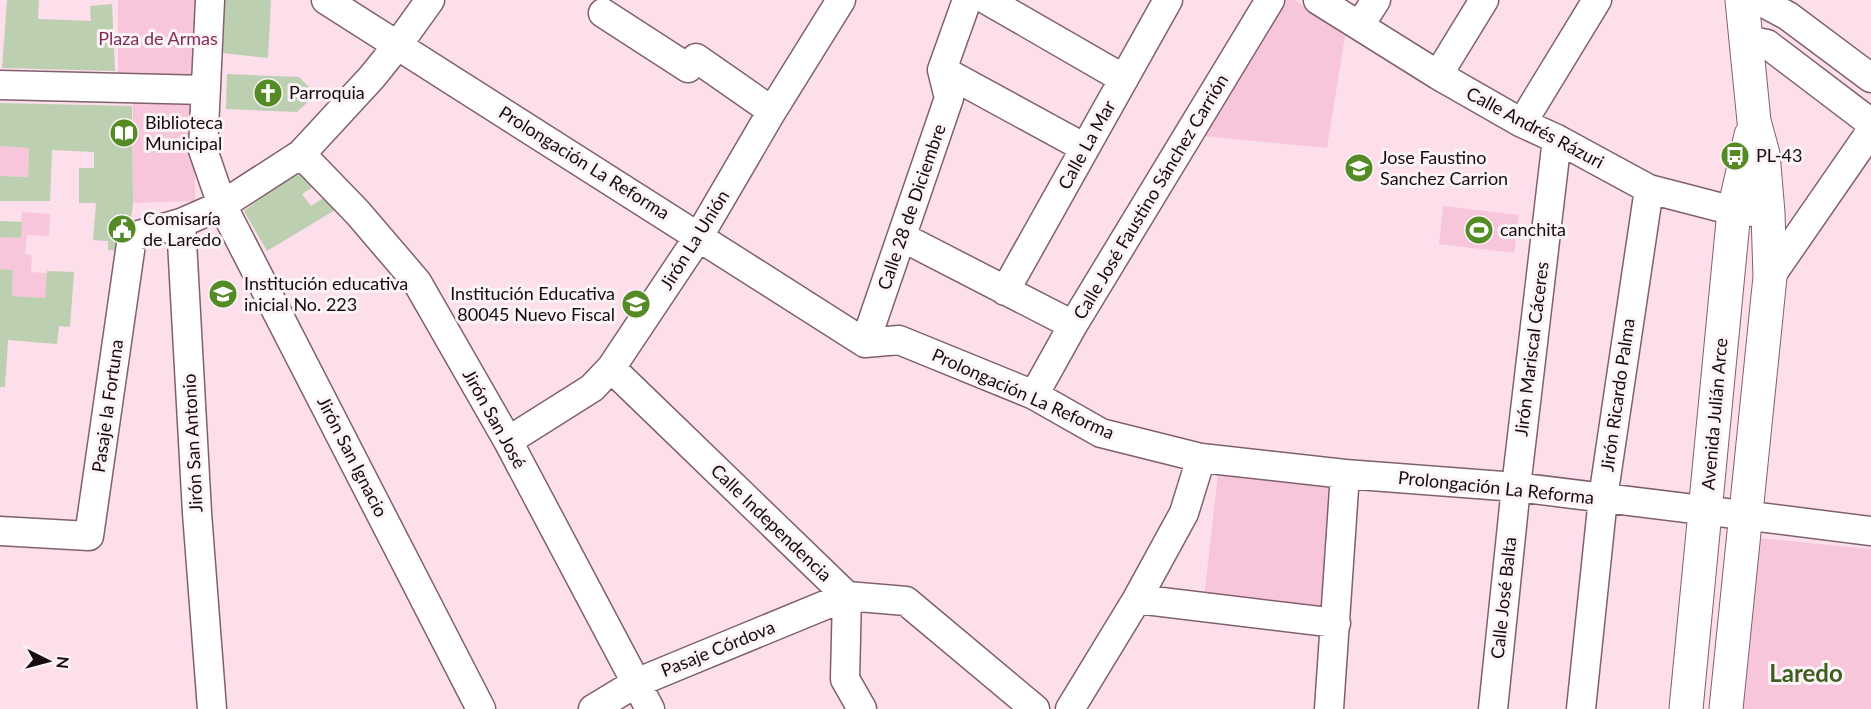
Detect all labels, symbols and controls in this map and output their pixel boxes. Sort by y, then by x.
park label: Plaza de Armas [98,27,218,49]
street label: Calle José Faustino Sánchez Carrión [1068,70,1232,323]
church icon: Parroquia [252,77,284,109]
place label: Parroquia [289,81,365,103]
street label: Calle Andrés Rázuri [1463,82,1608,173]
street label: Calle La Mar [1053,96,1120,193]
street label: Prolongación La Reforma [495,101,674,224]
place label: Biblioteca Municipal [145,111,223,154]
library icon: Biblioteca Municipal [108,117,140,149]
street label: Calle 28 de Diciembre [872,121,950,293]
bus stop icon: PL-43 [1719,140,1751,172]
place label: PL-43 [1756,144,1802,166]
place label: Jose Faustino Sanchez Carrion [1380,146,1508,189]
school or university icon: Jose Faustino Sanchez Carrion [1343,152,1375,184]
street label: Jirón La Unión [655,186,733,293]
place label: Comisaría de Laredo [143,207,221,250]
public building icon: Comisaría de Laredo [106,213,138,245]
sports icon: canchita [1463,214,1495,246]
place label: canchita [1500,218,1566,240]
street label: Jirón Mariscal Cáceres [1509,260,1553,437]
place label: Institución educativa inicial No. 223 [244,272,408,315]
school or university icon: Institución educativa inicial No. 223 [207,278,239,310]
place label: Institución Educativa 80045 Nuevo Fiscal [450,282,615,325]
school or university icon: Institución Educativa 80045 Nuevo Fiscal [620,288,652,320]
street label: Jirón Ricardo Palma [1595,317,1639,473]
street label: Avenida Julián Arce [1696,337,1732,491]
street label: Pasaje la Fortuna [87,338,127,474]
street label: Prolongación La Reforma [929,343,1118,443]
street label: Jirón San José [459,365,531,472]
street label: Jirón San Antonio [177,373,207,513]
street label: Jirón San Ignacio [313,393,393,520]
street label: Calle Independencia [707,459,837,586]
street label: Prolongación La Reforma [1397,466,1595,508]
street label: Calle José Balta [1486,536,1520,660]
street label: Pasaje Córdova [657,615,778,681]
north arrow [18,631,78,691]
text: N [53,655,74,670]
district label: Laredo [1769,658,1843,687]

